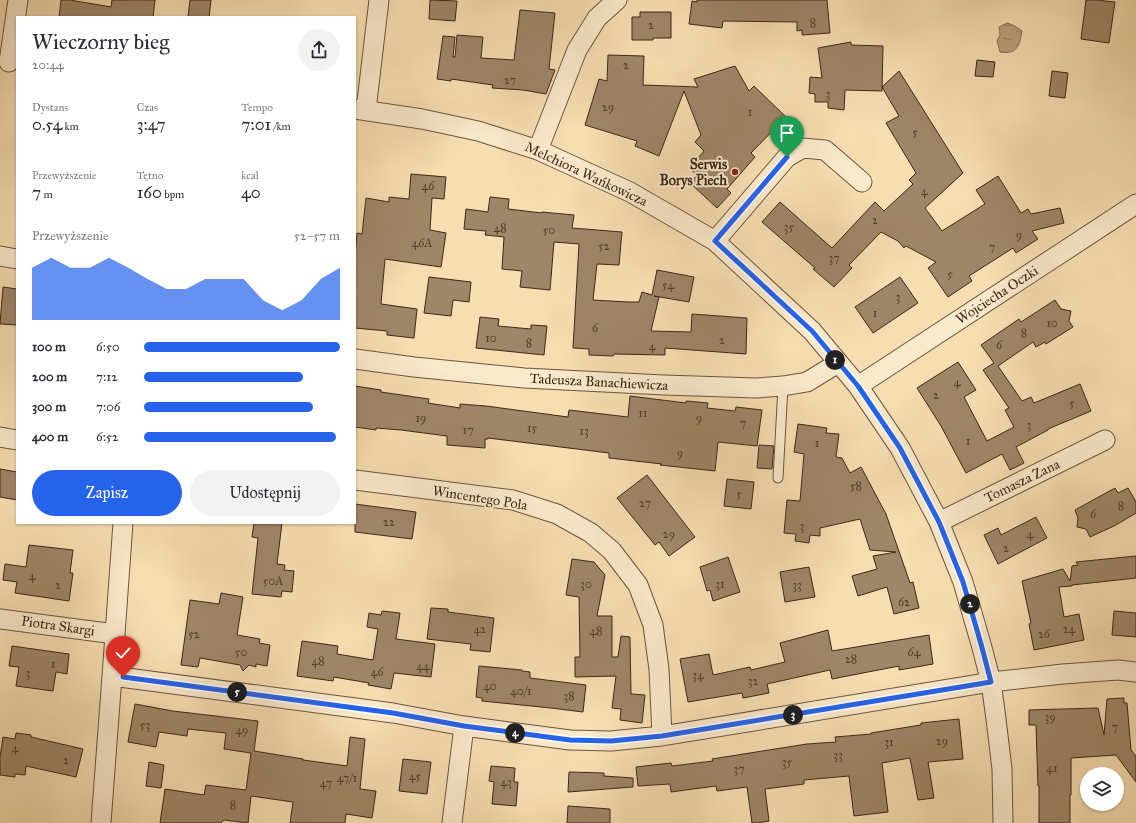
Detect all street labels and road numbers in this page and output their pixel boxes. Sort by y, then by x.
street label: Melchiora Wańkowicza [522,138,650,210]
street label: Wojciecha Oczki [953,262,1042,328]
street label: Tadeusza Banachiewicza [529,370,669,394]
street label: Tomasza Zana [981,455,1063,507]
street label: Wincentego Pola [431,482,529,514]
street label: Piotra Skargi [20,612,96,640]

